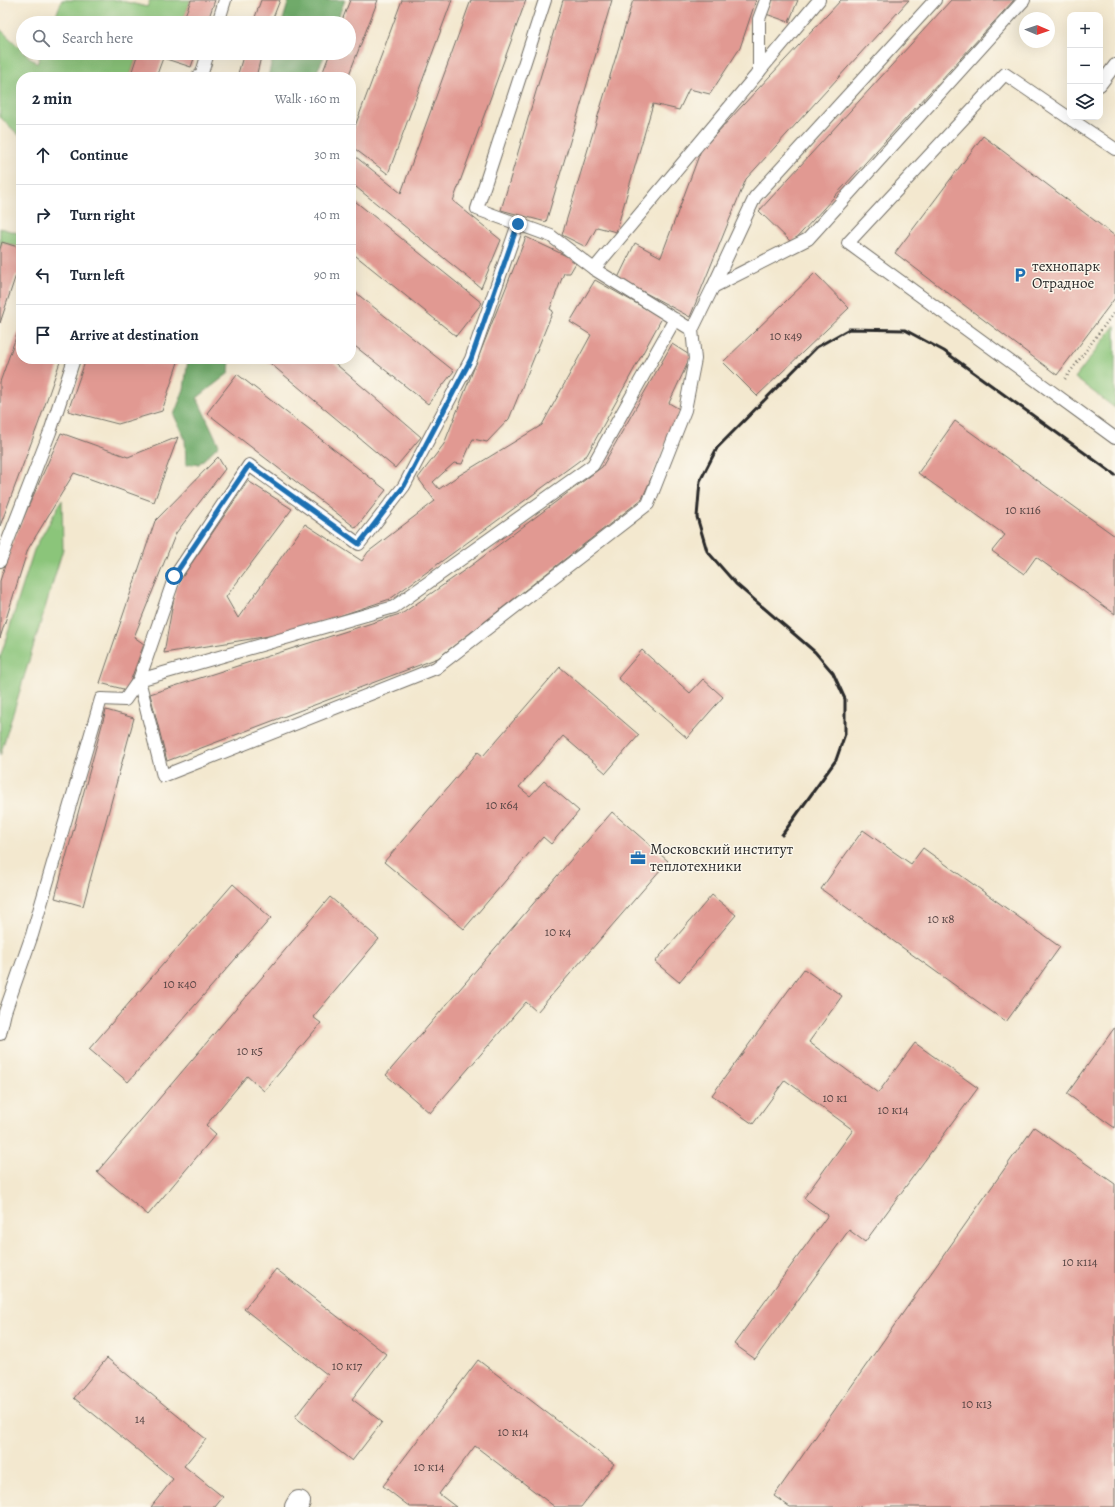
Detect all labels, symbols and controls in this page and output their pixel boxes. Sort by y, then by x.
north arrow [1019,12,1055,48]
map controls [1067,12,1103,120]
button: + [1067,12,1103,48]
search box [16,16,356,60]
icon: search [30,27,52,49]
text: Search here [62,28,133,48]
button: − [1067,48,1103,84]
button: layers [1067,84,1103,120]
text: 2 min [32,87,72,110]
text: Walk · 160 m [275,90,340,107]
icon: ahead [32,144,54,166]
text: Continue [70,145,128,165]
text: 30 m [314,146,340,163]
icon: right [32,204,54,226]
text: Turn right [70,205,135,225]
text: 40 m [314,206,340,223]
route end [509,215,527,233]
place label: технопарк Отрадное [1032,256,1100,293]
icon: left [32,264,54,286]
text: Turn left [70,265,125,285]
text: 90 m [314,266,340,283]
parking icon: технопарк Отрадное [1011,266,1029,284]
icon: arrive [32,324,54,346]
text: Arrive at destination [70,325,199,345]
house number: 10 к49 [770,327,802,344]
house number: 10 к116 [1005,501,1041,518]
route start [165,567,183,585]
house number: 10 к64 [486,796,518,813]
place label: Московский институт теплотехники [650,839,793,876]
office icon: Московский институт теплотехники [629,849,647,867]
house number: 10 к8 [927,910,955,927]
house number: 10 к4 [545,923,571,940]
house number: 10 к40 [163,975,197,992]
house number: 10 к5 [237,1042,263,1059]
house number: 10 к1 [822,1089,848,1106]
house number: 10 к14 [877,1101,909,1118]
house number: 10 к114 [1062,1253,1098,1270]
house number: 10 к17 [332,1357,363,1374]
house number: 10 к13 [962,1395,992,1412]
house number: 14 [135,1410,145,1427]
house number: 10 к14 [497,1423,529,1440]
house number: 10 к14 [413,1458,445,1475]

